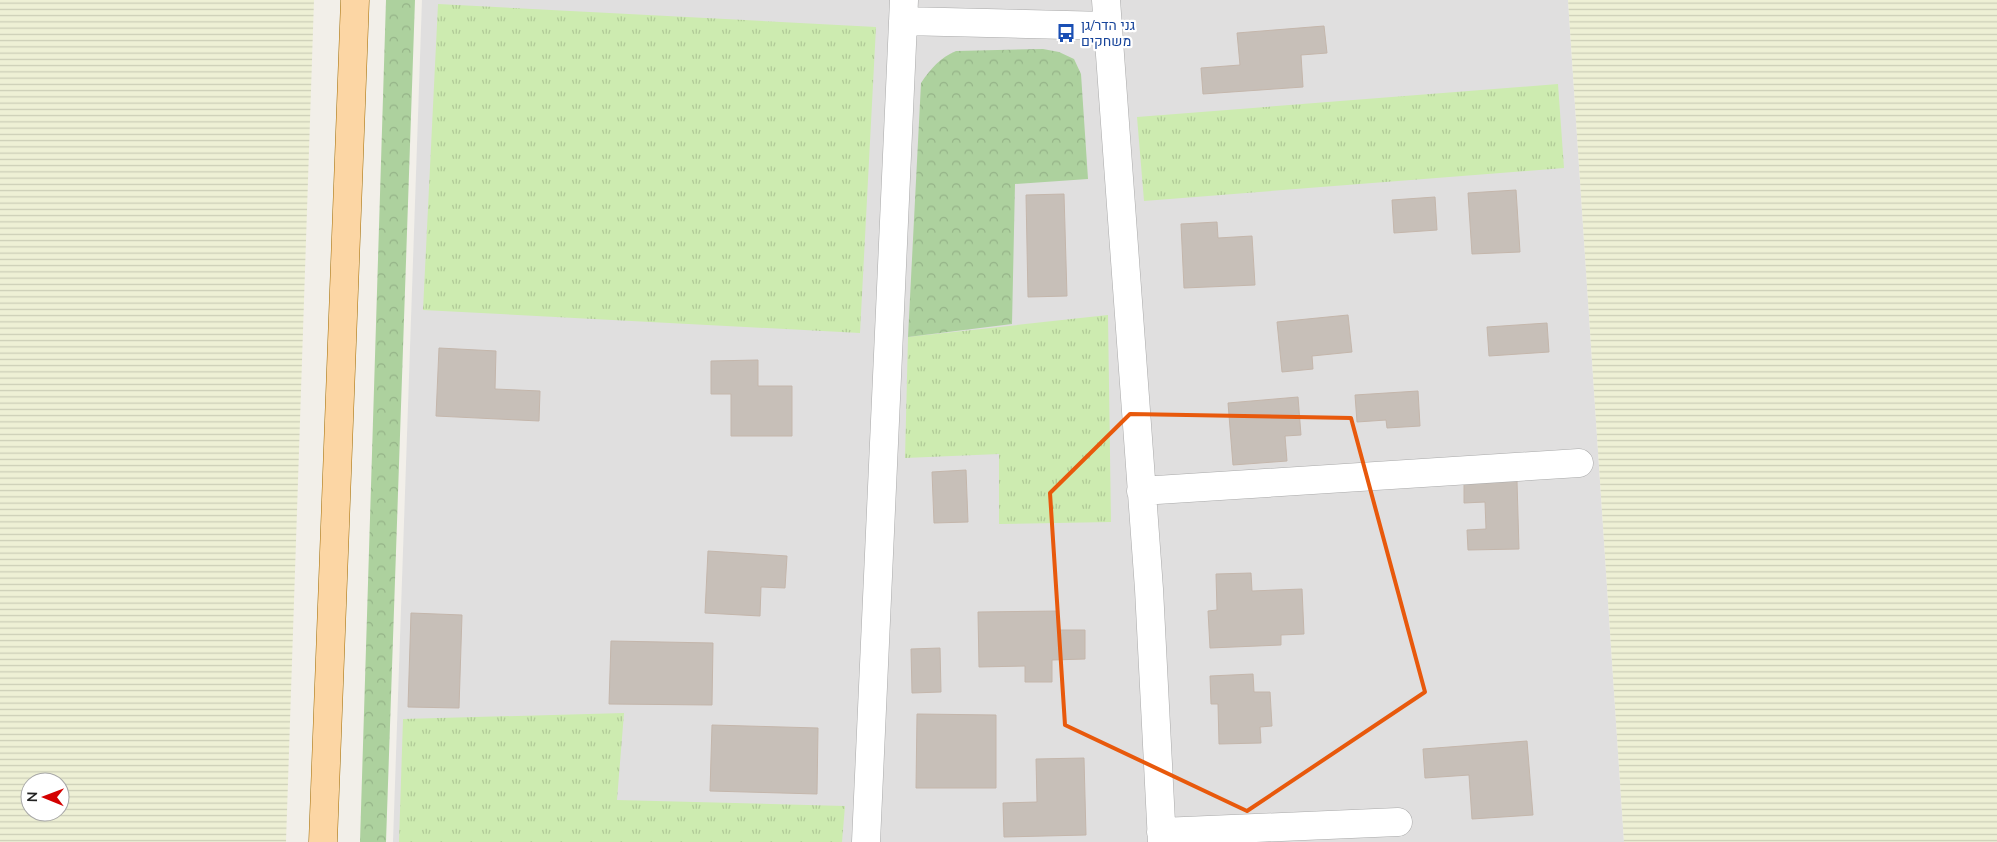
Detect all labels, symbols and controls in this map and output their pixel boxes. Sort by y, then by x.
place label: גני הדר/גן משחקים [1081,16,1135,50]
bus stop icon: גני הדר/גן משחקים [1055,22,1077,44]
north arrow [20,772,70,822]
text: N [23,791,41,802]

